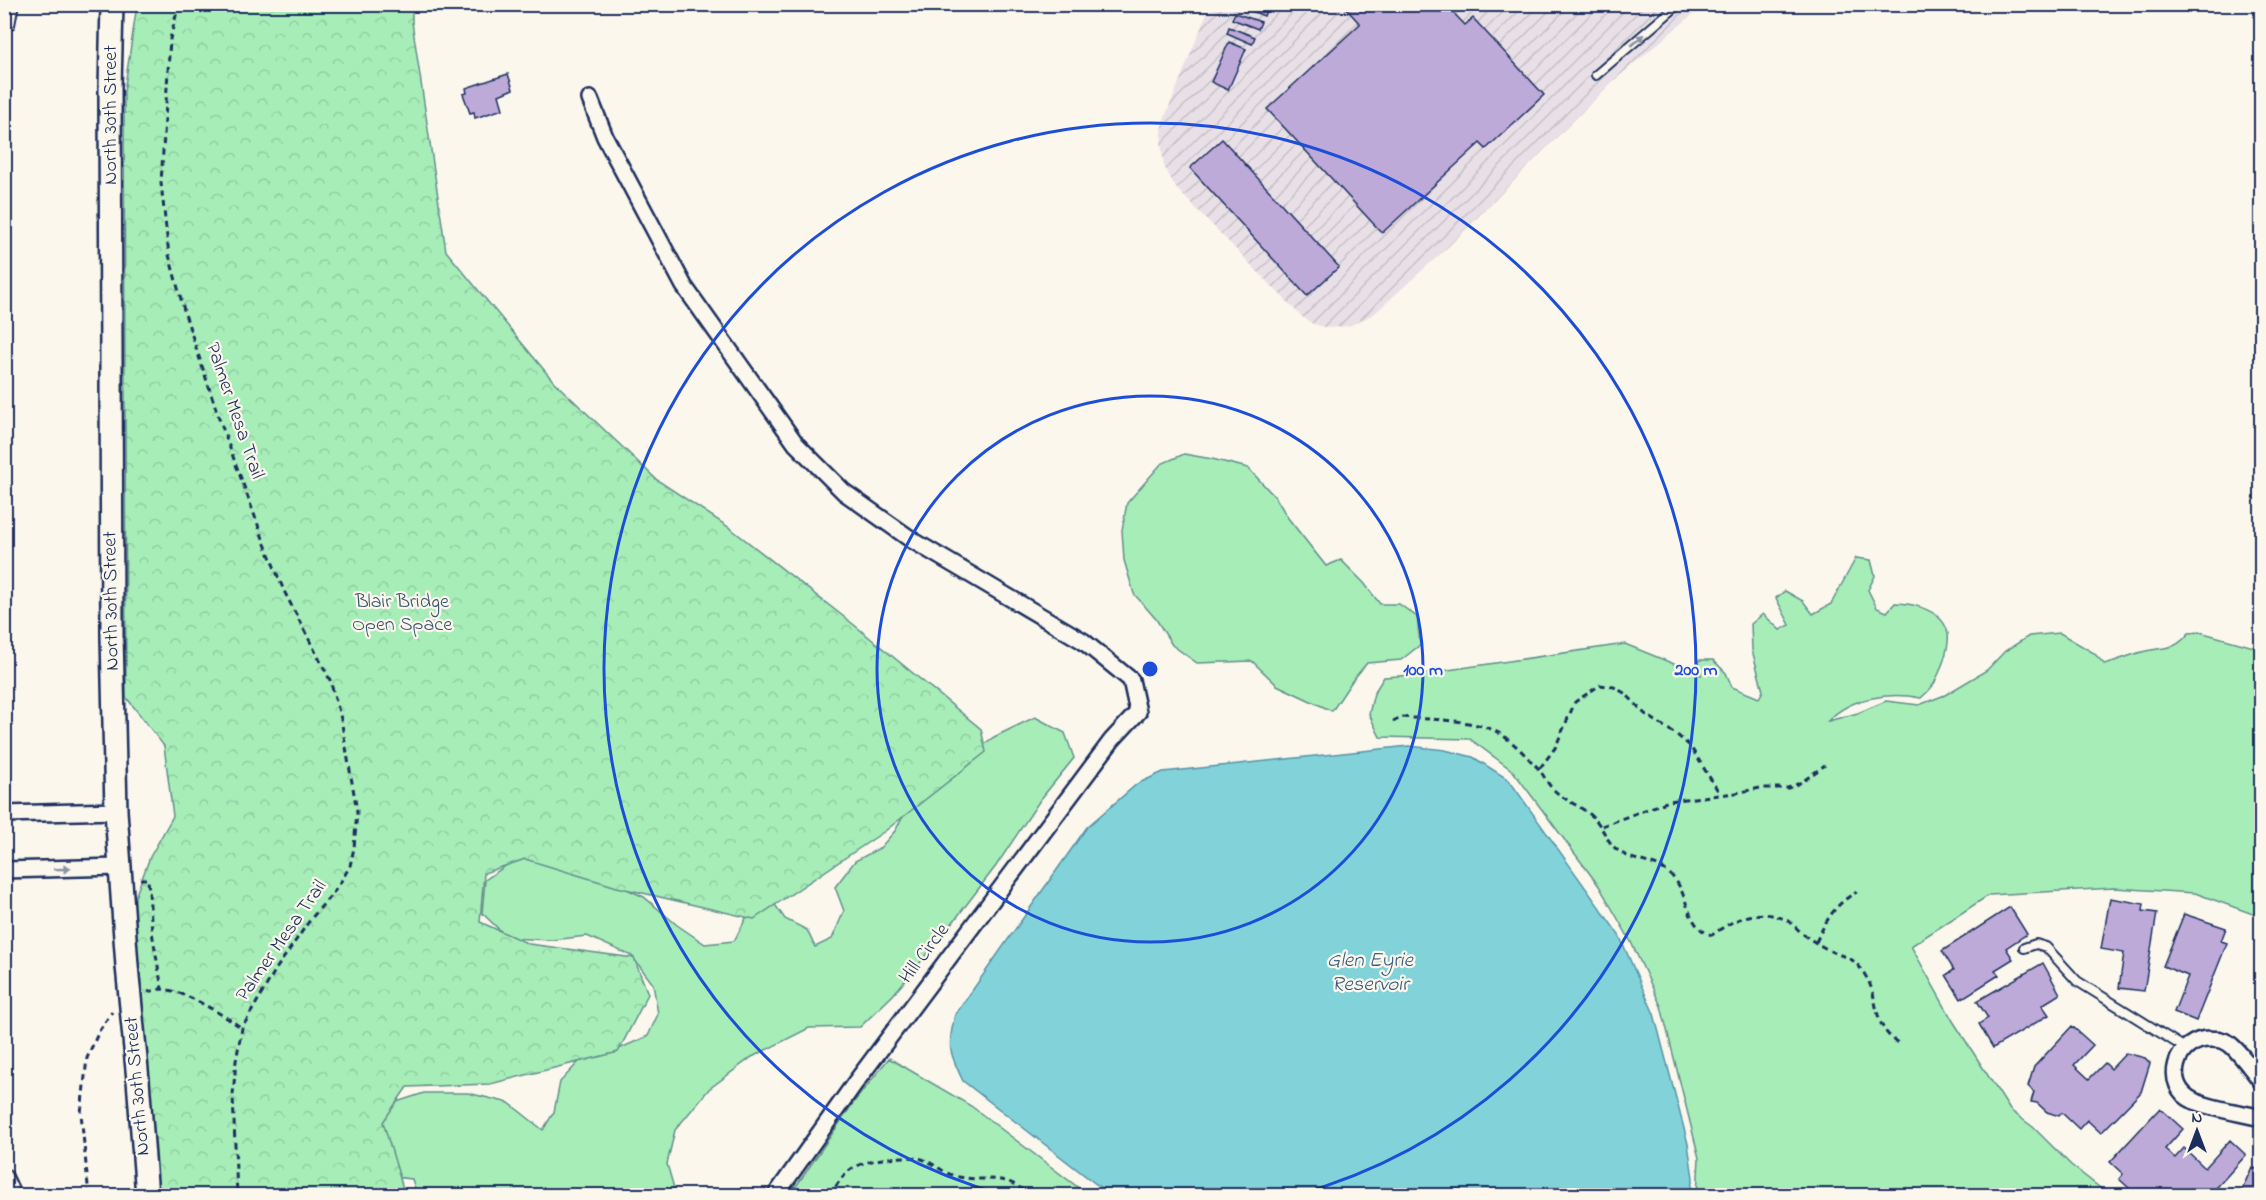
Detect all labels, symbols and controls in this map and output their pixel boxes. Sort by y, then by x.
one-way arrow [1630,34,1645,46]
street label: North 30th Street [97,45,126,185]
street label: Palmer Mesa Trail [197,339,271,483]
street label: North 30th Street [96,531,128,671]
park label: Blair Bridge Open Space [352,588,452,640]
text: 100 m [1403,658,1443,684]
text: 200 m [1674,658,1718,684]
centre of rings [1140,659,1160,679]
one-way arrow [53,864,72,873]
street label: Palmer Mesa Trail [229,874,335,1008]
street label: Hill Circle [893,918,957,990]
water label: Glen Eyrie Reservoir [1327,946,1414,1000]
street label: North 30th Street [117,1015,159,1157]
north arrow [2167,1101,2227,1161]
text: N [2192,1106,2203,1130]

